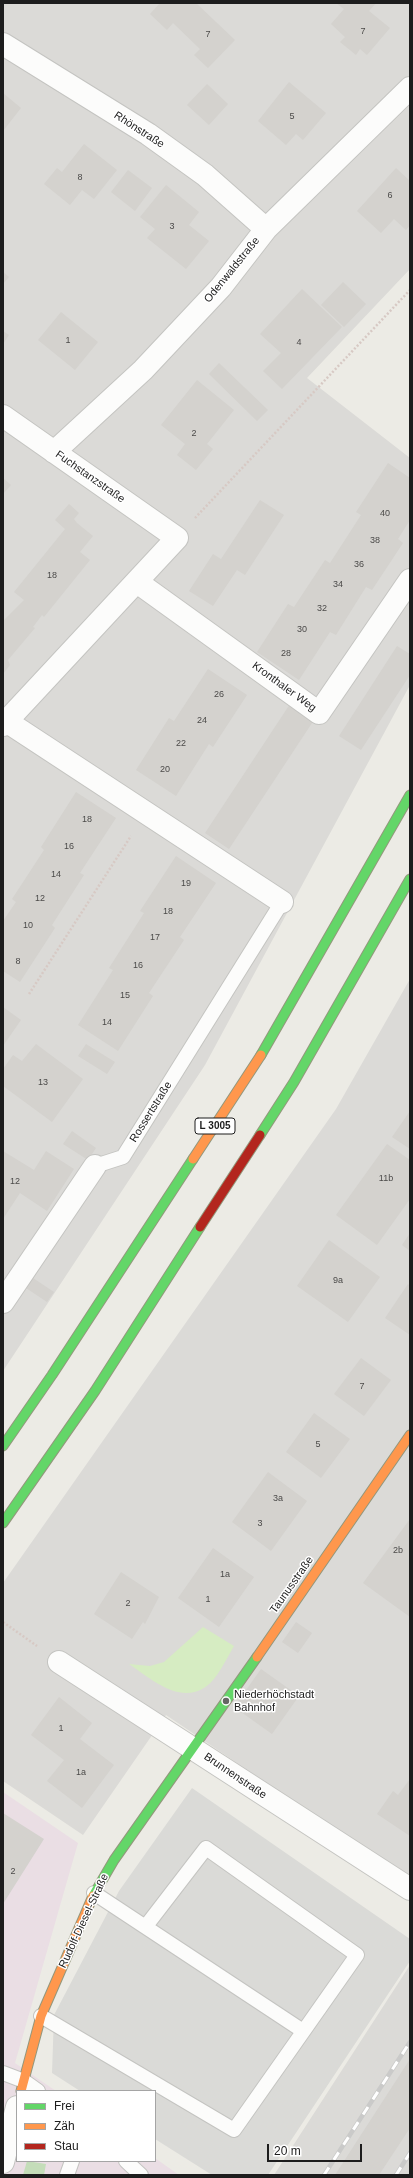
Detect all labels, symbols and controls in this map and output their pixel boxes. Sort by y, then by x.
house number: 7 [360,27,366,37]
house number: 7 [205,30,211,40]
street label: Rhönstraße [111,109,167,151]
house number: 5 [289,112,295,122]
house number: 8 [77,173,83,183]
house number: 6 [387,191,393,201]
house number: 3 [169,222,175,232]
street label: Odenwaldstraße [201,234,263,306]
house number: 1 [65,336,71,346]
house number: 4 [296,338,302,348]
house number: 2 [191,429,197,439]
street label: Fuchstanzstraße [53,448,127,506]
house number: 40 [380,509,390,519]
house number: 38 [370,536,380,546]
house number: 36 [354,560,364,570]
house number: 18 [47,571,57,581]
house number: 34 [333,580,343,590]
house number: 32 [317,604,327,614]
house number: 30 [297,625,307,635]
house number: 28 [281,649,291,659]
street label: Kronthaler Weg [249,659,319,715]
house number: 26 [214,690,224,700]
house number: 24 [197,716,207,726]
house number: 22 [176,739,186,749]
house number: 20 [160,765,170,775]
house number: 18 [82,815,92,825]
house number: 16 [64,842,74,852]
house number: 14 [51,870,61,880]
house number: 19 [181,879,191,889]
house number: 12 [35,894,45,904]
house number: 18 [163,907,173,917]
house number: 10 [23,921,33,931]
house number: 17 [150,933,160,943]
house number: 8 [15,957,21,967]
house number: 16 [133,961,143,971]
house number: 15 [120,991,130,1001]
house number: 14 [102,1018,112,1028]
house number: 13 [38,1078,48,1088]
street label: Rossertstraße [127,1079,175,1145]
road number: L 3005 [195,1118,235,1134]
house number: 11b [379,1174,393,1184]
house number: 12 [10,1177,20,1187]
house number: 9a [333,1276,343,1286]
house number: 7 [359,1382,365,1392]
house number: 5 [315,1440,321,1450]
house number: 3a [273,1494,283,1504]
house number: 3 [257,1519,263,1529]
house number: 2b [393,1546,403,1556]
street label: Taunusstraße [267,1554,317,1616]
house number: 1a [220,1570,230,1580]
house number: 1 [205,1595,211,1605]
house number: 2 [125,1599,131,1609]
place label: Niederhöchstadt Bahnhof [234,1688,314,1714]
marker: Niederhöchstadt Bahnhof [221,1696,231,1706]
house number: 1 [58,1724,64,1734]
street label: Brunnenstraße [201,1750,269,1802]
house number: 1a [76,1768,86,1778]
house number: 2 [10,1867,16,1877]
street label: Rudolf-Diesel-Straße [56,1872,112,1970]
legend [16,2090,156,2162]
text: Frei [54,2099,75,2113]
text: Zäh [54,2119,75,2133]
scale bar [269,2136,364,2162]
text: Stau [54,2139,79,2153]
text: 20 m [274,2144,301,2158]

